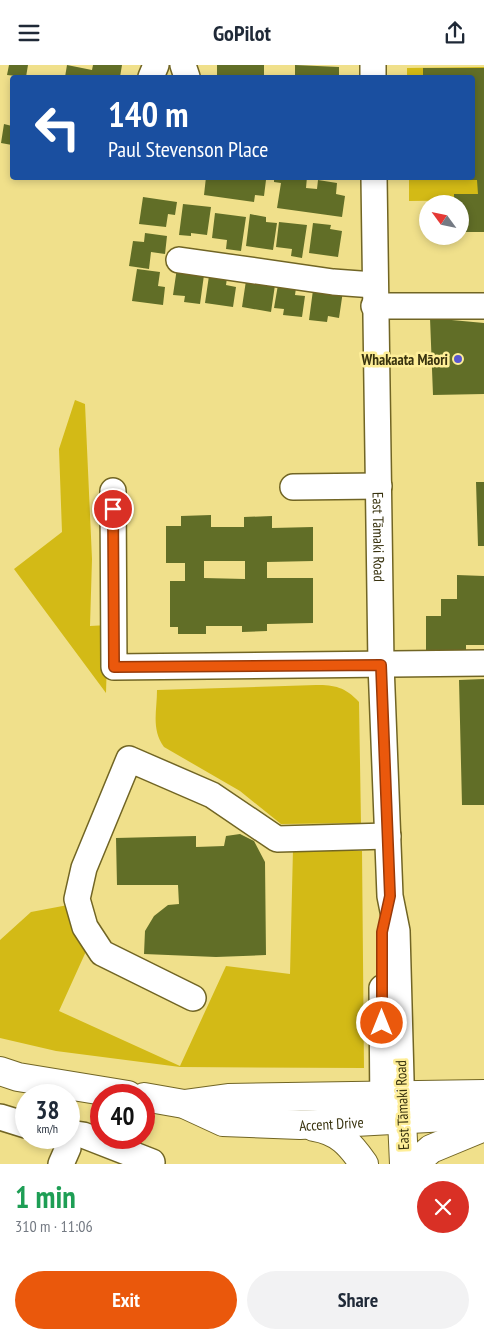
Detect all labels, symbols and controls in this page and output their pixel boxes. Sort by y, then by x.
icon: menu [15,19,43,47]
text: GoPilot [213,19,271,47]
icon: share [441,19,469,47]
text: 140 m [108,91,189,137]
icon: left [25,95,90,160]
text: Paul Stevenson Place [108,135,268,163]
north arrow [419,195,469,245]
map controls [419,195,469,245]
place label: Whakaata Māori [361,350,448,369]
marker: Whakaata Māori [452,353,464,365]
pin [92,488,134,530]
street label: East Tāmaki Road [369,492,389,582]
icon: arrive [99,495,127,523]
position arrow [355,996,407,1048]
street label: East Tāmaki Road [391,1060,413,1150]
speed limit sign: 40 [90,1084,155,1149]
text: 38 [36,1094,59,1126]
street label: Accent Drive [299,1112,364,1135]
text: km/h [37,1121,58,1136]
text: 1 min [15,1177,76,1216]
button: close [417,1181,469,1233]
text: 310 m · 11:06 [15,1216,93,1236]
button: Exit [15,1271,237,1329]
button: Share [247,1271,469,1329]

